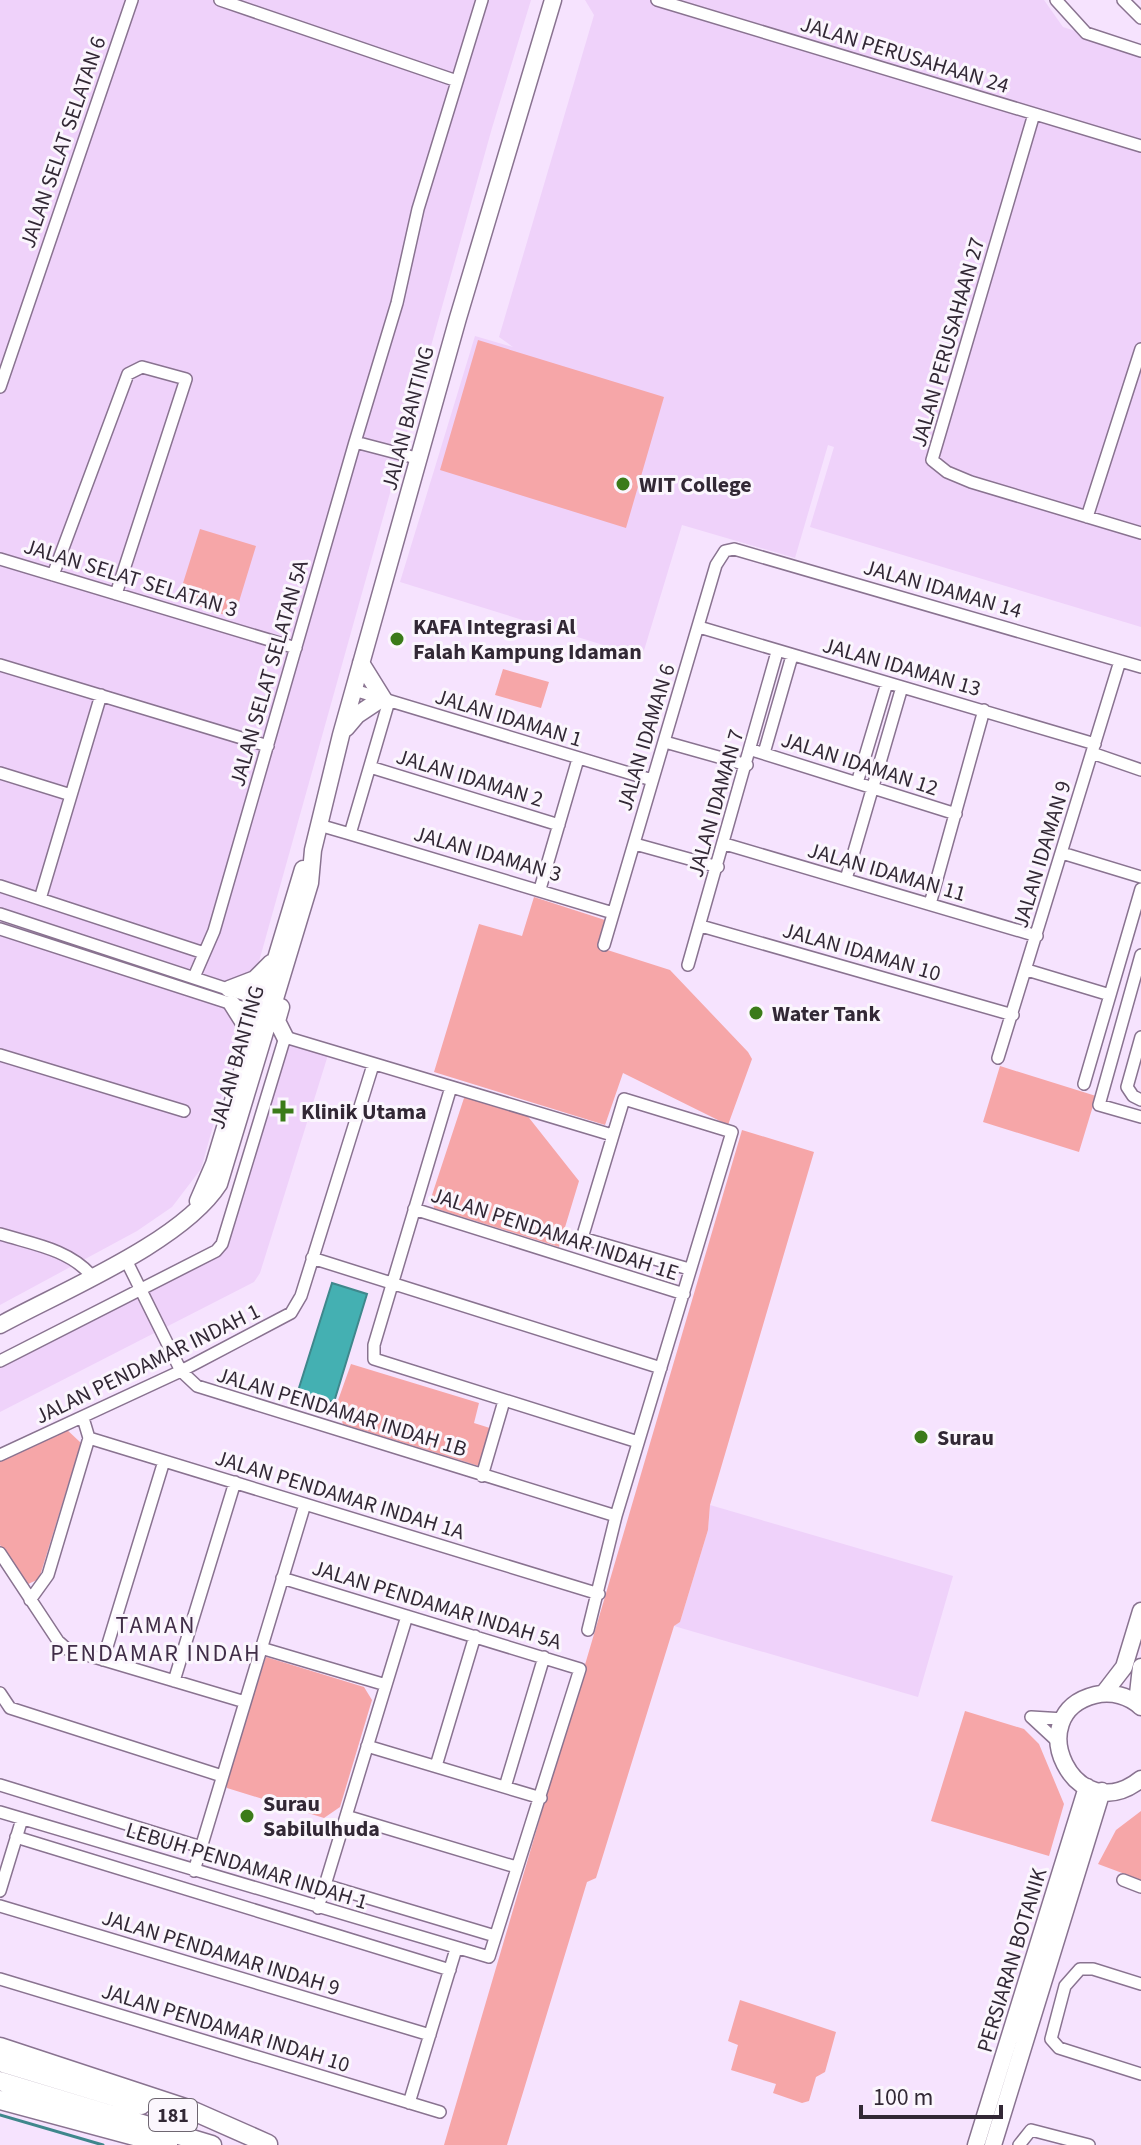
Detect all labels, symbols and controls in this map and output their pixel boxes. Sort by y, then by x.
street label: JALAN PERUSAHAAN 24 [796,8,1013,102]
street label: JALAN SELAT SELATAN 6 [12,32,114,253]
street label: JALAN PERUSAHAAN 27 [903,234,993,451]
street label: JALAN BANTING [373,342,443,494]
place label: WIT College [639,469,752,501]
marker: WIT College [614,475,632,493]
street label: JALAN SELAT SELATAN 3 [20,530,242,626]
street label: JALAN IDAMAN 14 [860,551,1026,627]
street label: JALAN SELAT SELATAN 5A [221,556,317,790]
place label: KAFA Integrasi Al Falah Kampung Idaman [413,611,642,668]
street label: JALAN IDAMAN 13 [819,629,985,705]
marker: KAFA Integrasi Al Falah Kampung Idaman [388,630,406,648]
street label: JALAN IDAMAN 6 [608,660,684,815]
street label: JALAN IDAMAN 1 [431,680,586,756]
street label: JALAN IDAMAN 12 [777,724,942,804]
street label: JALAN IDAMAN 7 [680,726,752,881]
street label: JALAN IDAMAN 2 [392,740,547,816]
street label: JALAN IDAMAN 9 [1004,777,1080,932]
street label: JALAN IDAMAN 3 [410,818,565,890]
street label: JALAN IDAMAN 11 [804,834,970,910]
street label: JALAN IDAMAN 10 [779,914,945,990]
street label: JALAN BANTING [201,982,273,1133]
place label: Water Tank [772,998,880,1030]
marker: Water Tank [747,1004,765,1022]
place label: Klinik Utama [301,1096,427,1128]
marker: Klinik Utama [272,1100,294,1122]
street label: JALAN PENDAMAR INDAH 1E [427,1179,683,1289]
street label: JALAN PENDAMAR INDAH 1 [29,1295,266,1432]
street label: JALAN PENDAMAR INDAH 1B [213,1359,471,1465]
place label: Surau [937,1422,994,1454]
marker: Surau [912,1428,930,1446]
street label: JALAN PENDAMAR INDAH 1A [211,1442,468,1548]
street label: JALAN PENDAMAR INDAH 5A [308,1552,565,1658]
district label: TAMAN PENDAMAR INDAH [50,1608,262,1671]
place label: Surau Sabilulhuda [263,1788,380,1845]
marker: Surau Sabilulhuda [238,1807,256,1825]
street label: LEBUH PENDAMAR INDAH 1 [122,1814,372,1918]
street label: PERSIARAN BOTANIK [969,1864,1055,2056]
street label: JALAN PENDAMAR INDAH 9 [98,1902,344,2004]
street label: JALAN PENDAMAR INDAH 10 [98,1975,354,2081]
scale bar [861,2069,1001,2119]
text: 100 m [873,2080,933,2115]
road number: 181 [149,2099,197,2131]

